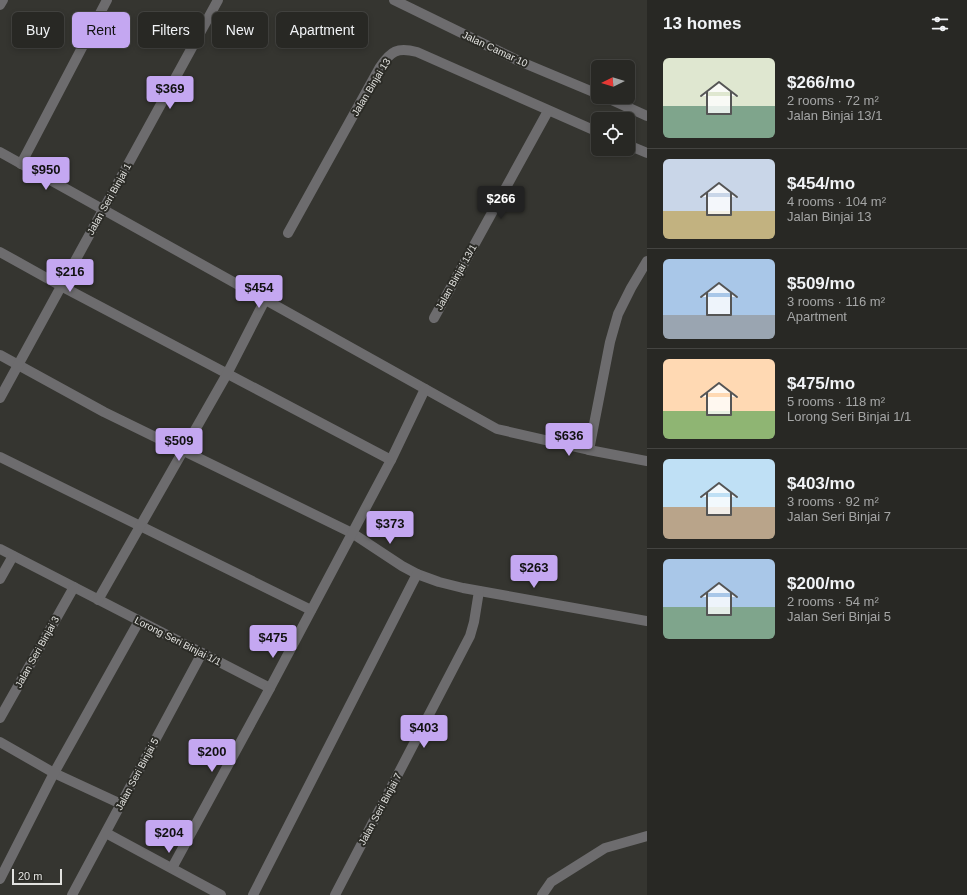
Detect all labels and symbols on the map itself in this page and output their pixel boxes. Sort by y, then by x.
street label: Jalan Camar 10 [461,29,530,69]
street label: Jalan Binjai 13 [350,56,393,118]
north arrow [591,60,635,104]
pin: $369 [146,76,194,110]
pin: $950 [22,157,70,191]
street label: Jalan Seri Binjai 1 [85,161,133,237]
pin: $266 [477,186,525,220]
street label: Jalan Binjai 13/1 [433,242,479,312]
pin: $216 [46,259,94,293]
pin: $454 [235,275,283,309]
pin: $636 [545,423,593,457]
pin: $509 [155,428,203,462]
pin: $373 [366,511,414,545]
pin: $263 [510,555,558,589]
street label: Jalan Seri Binjai 3 [13,614,61,690]
street label: Lorong Seri Binjai 1/1 [133,614,223,668]
pin: $475 [249,625,297,659]
pin: $403 [400,715,448,749]
street label: Jalan Seri Binjai 5 [113,736,161,812]
pin: $200 [188,739,236,773]
street label: Jalan Seri Binjai 7 [356,771,404,847]
pin: $204 [145,820,193,854]
scale bar [12,867,62,886]

